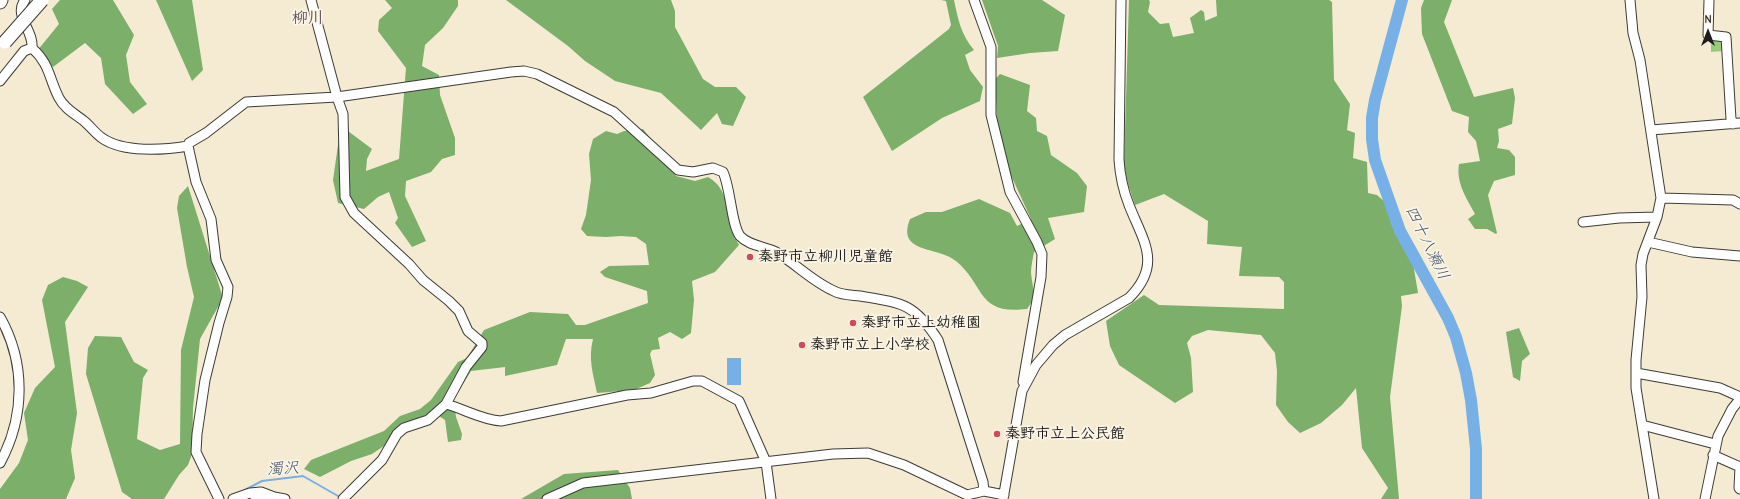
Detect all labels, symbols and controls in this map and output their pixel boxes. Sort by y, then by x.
district label: 柳川 [292,8,324,28]
north arrow [1688,12,1728,52]
text: N [1704,13,1712,26]
water label: 四十八瀬川 [1401,203,1453,283]
place label: 秦野市立柳川児童館 [758,248,893,266]
marker: 秦野市立柳川児童館 [745,252,755,262]
place label: 秦野市立上幼稚園 [861,314,981,332]
marker: 秦野市立上幼稚園 [848,318,858,328]
place label: 秦野市立上小学校 [810,336,930,354]
marker: 秦野市立上小学校 [797,340,807,350]
place label: 秦野市立上公民館 [1005,425,1125,443]
marker: 秦野市立上公民館 [992,429,1002,439]
water label: 濁沢 [266,458,300,480]

